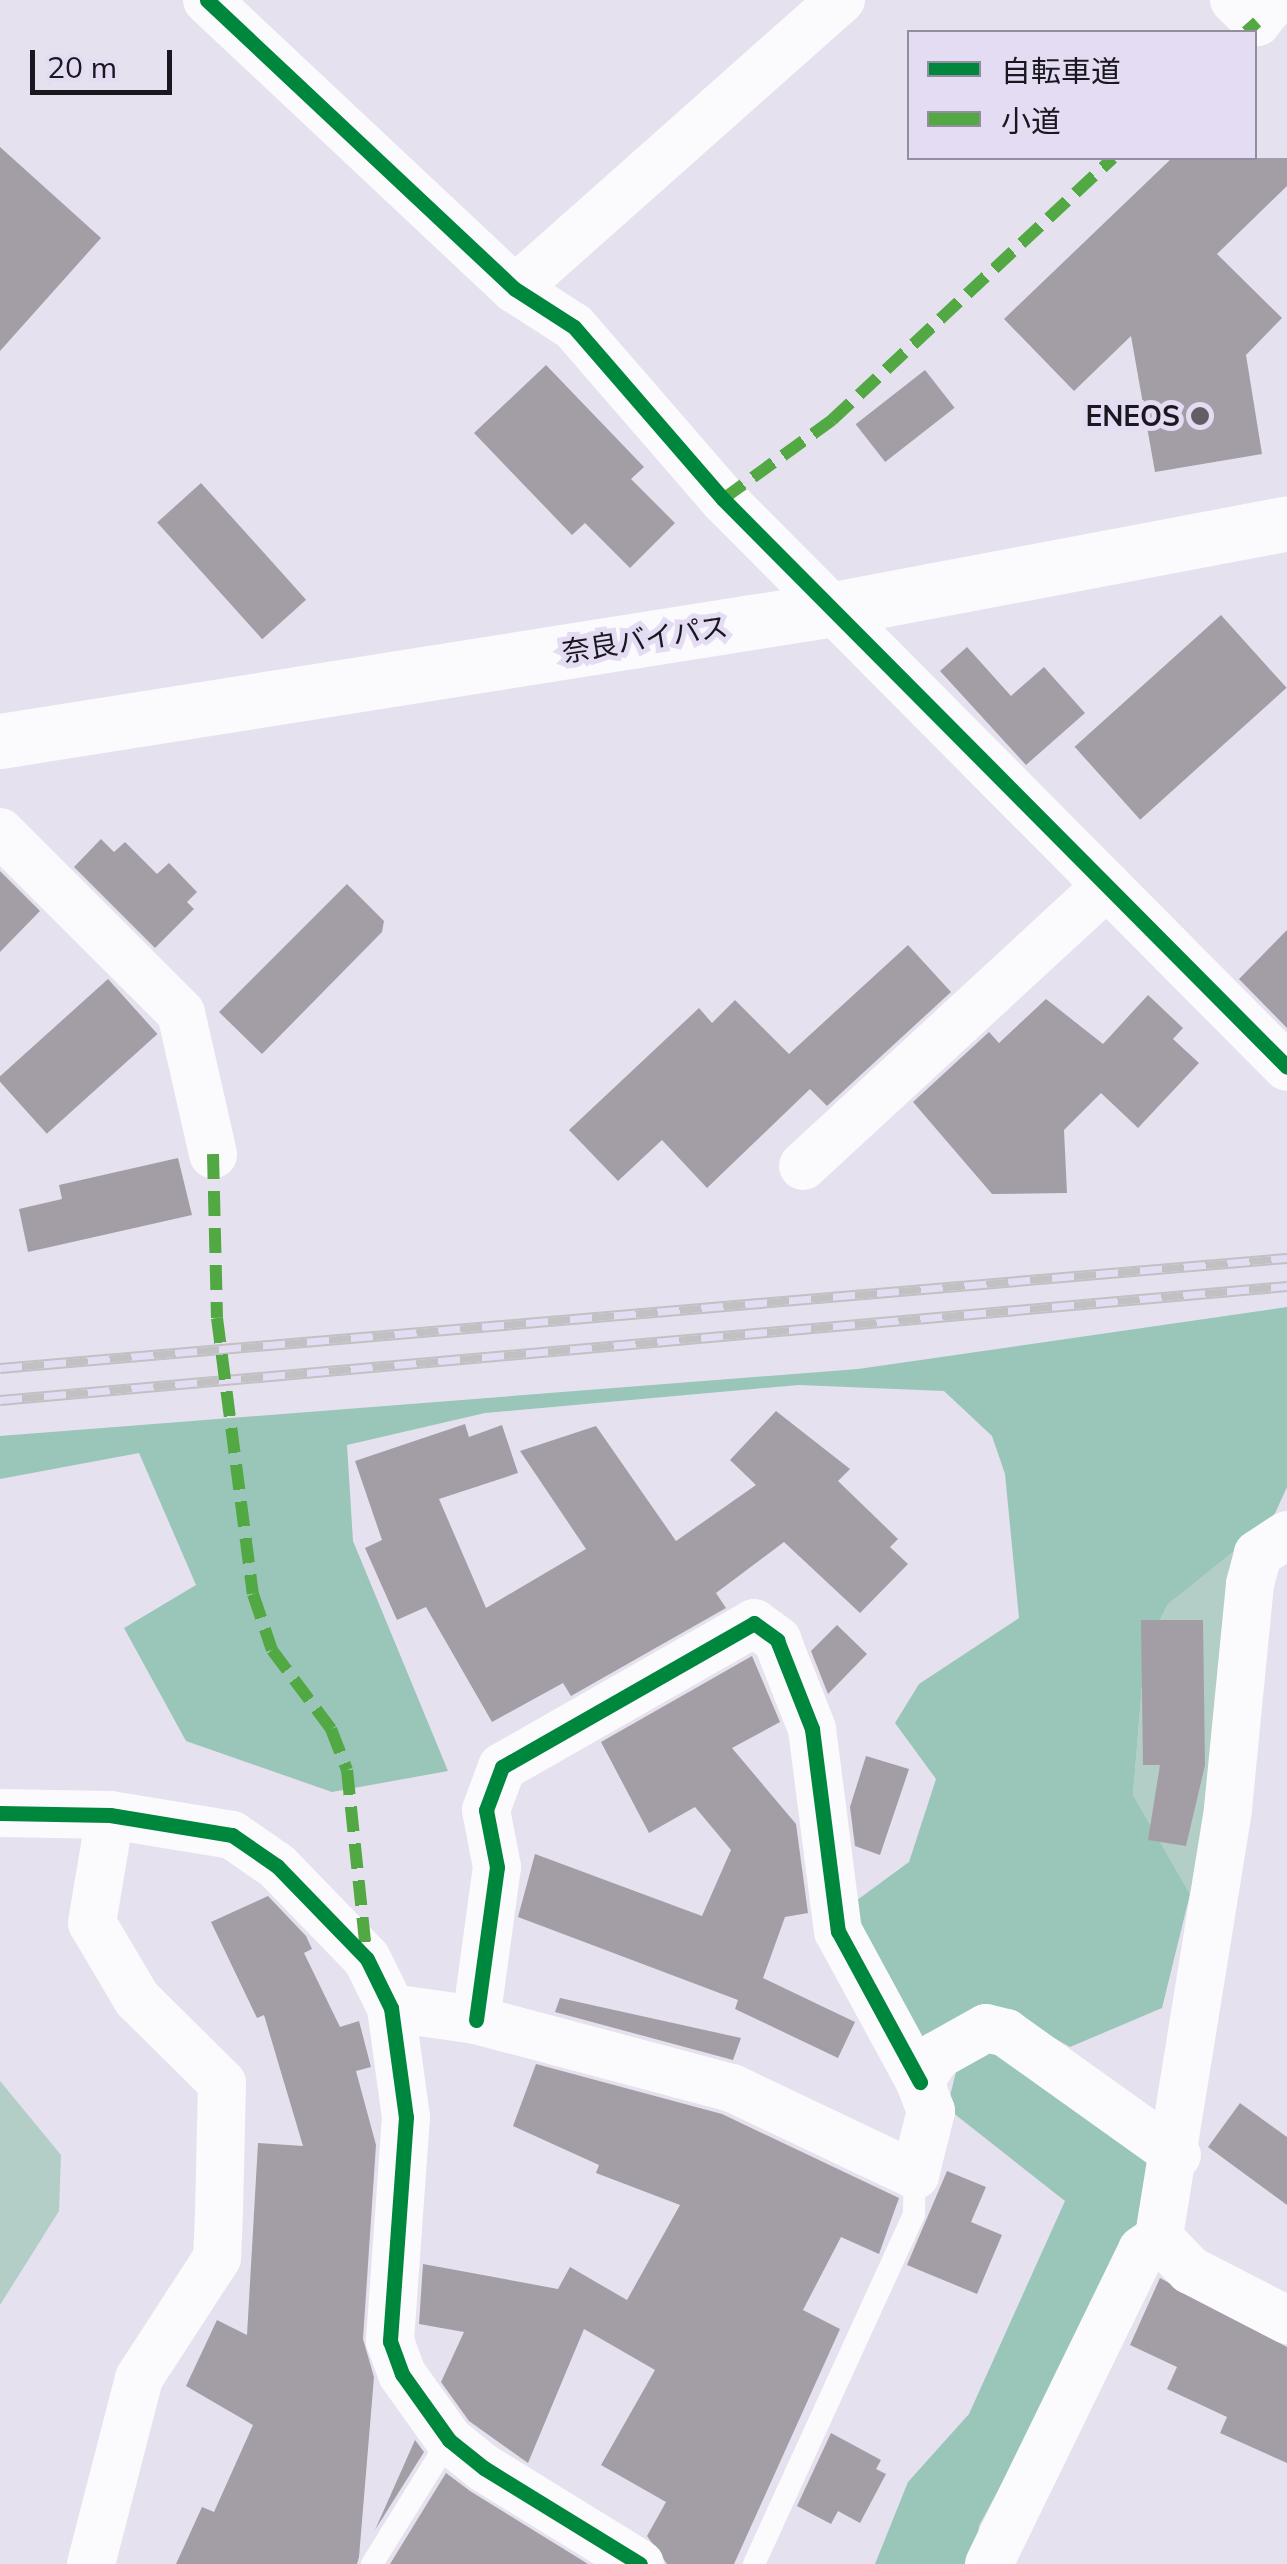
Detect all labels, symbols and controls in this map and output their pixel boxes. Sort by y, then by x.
scale bar [35,30,178,92]
legend [907,30,1257,160]
text: 20 m [47,48,117,86]
text: 自転車道 [1001,52,1121,90]
text: 小道 [1001,102,1061,140]
place label: ENEOS [1085,399,1180,433]
marker: ENEOS [1189,405,1211,427]
street label: 奈良バイパス [559,609,731,669]

